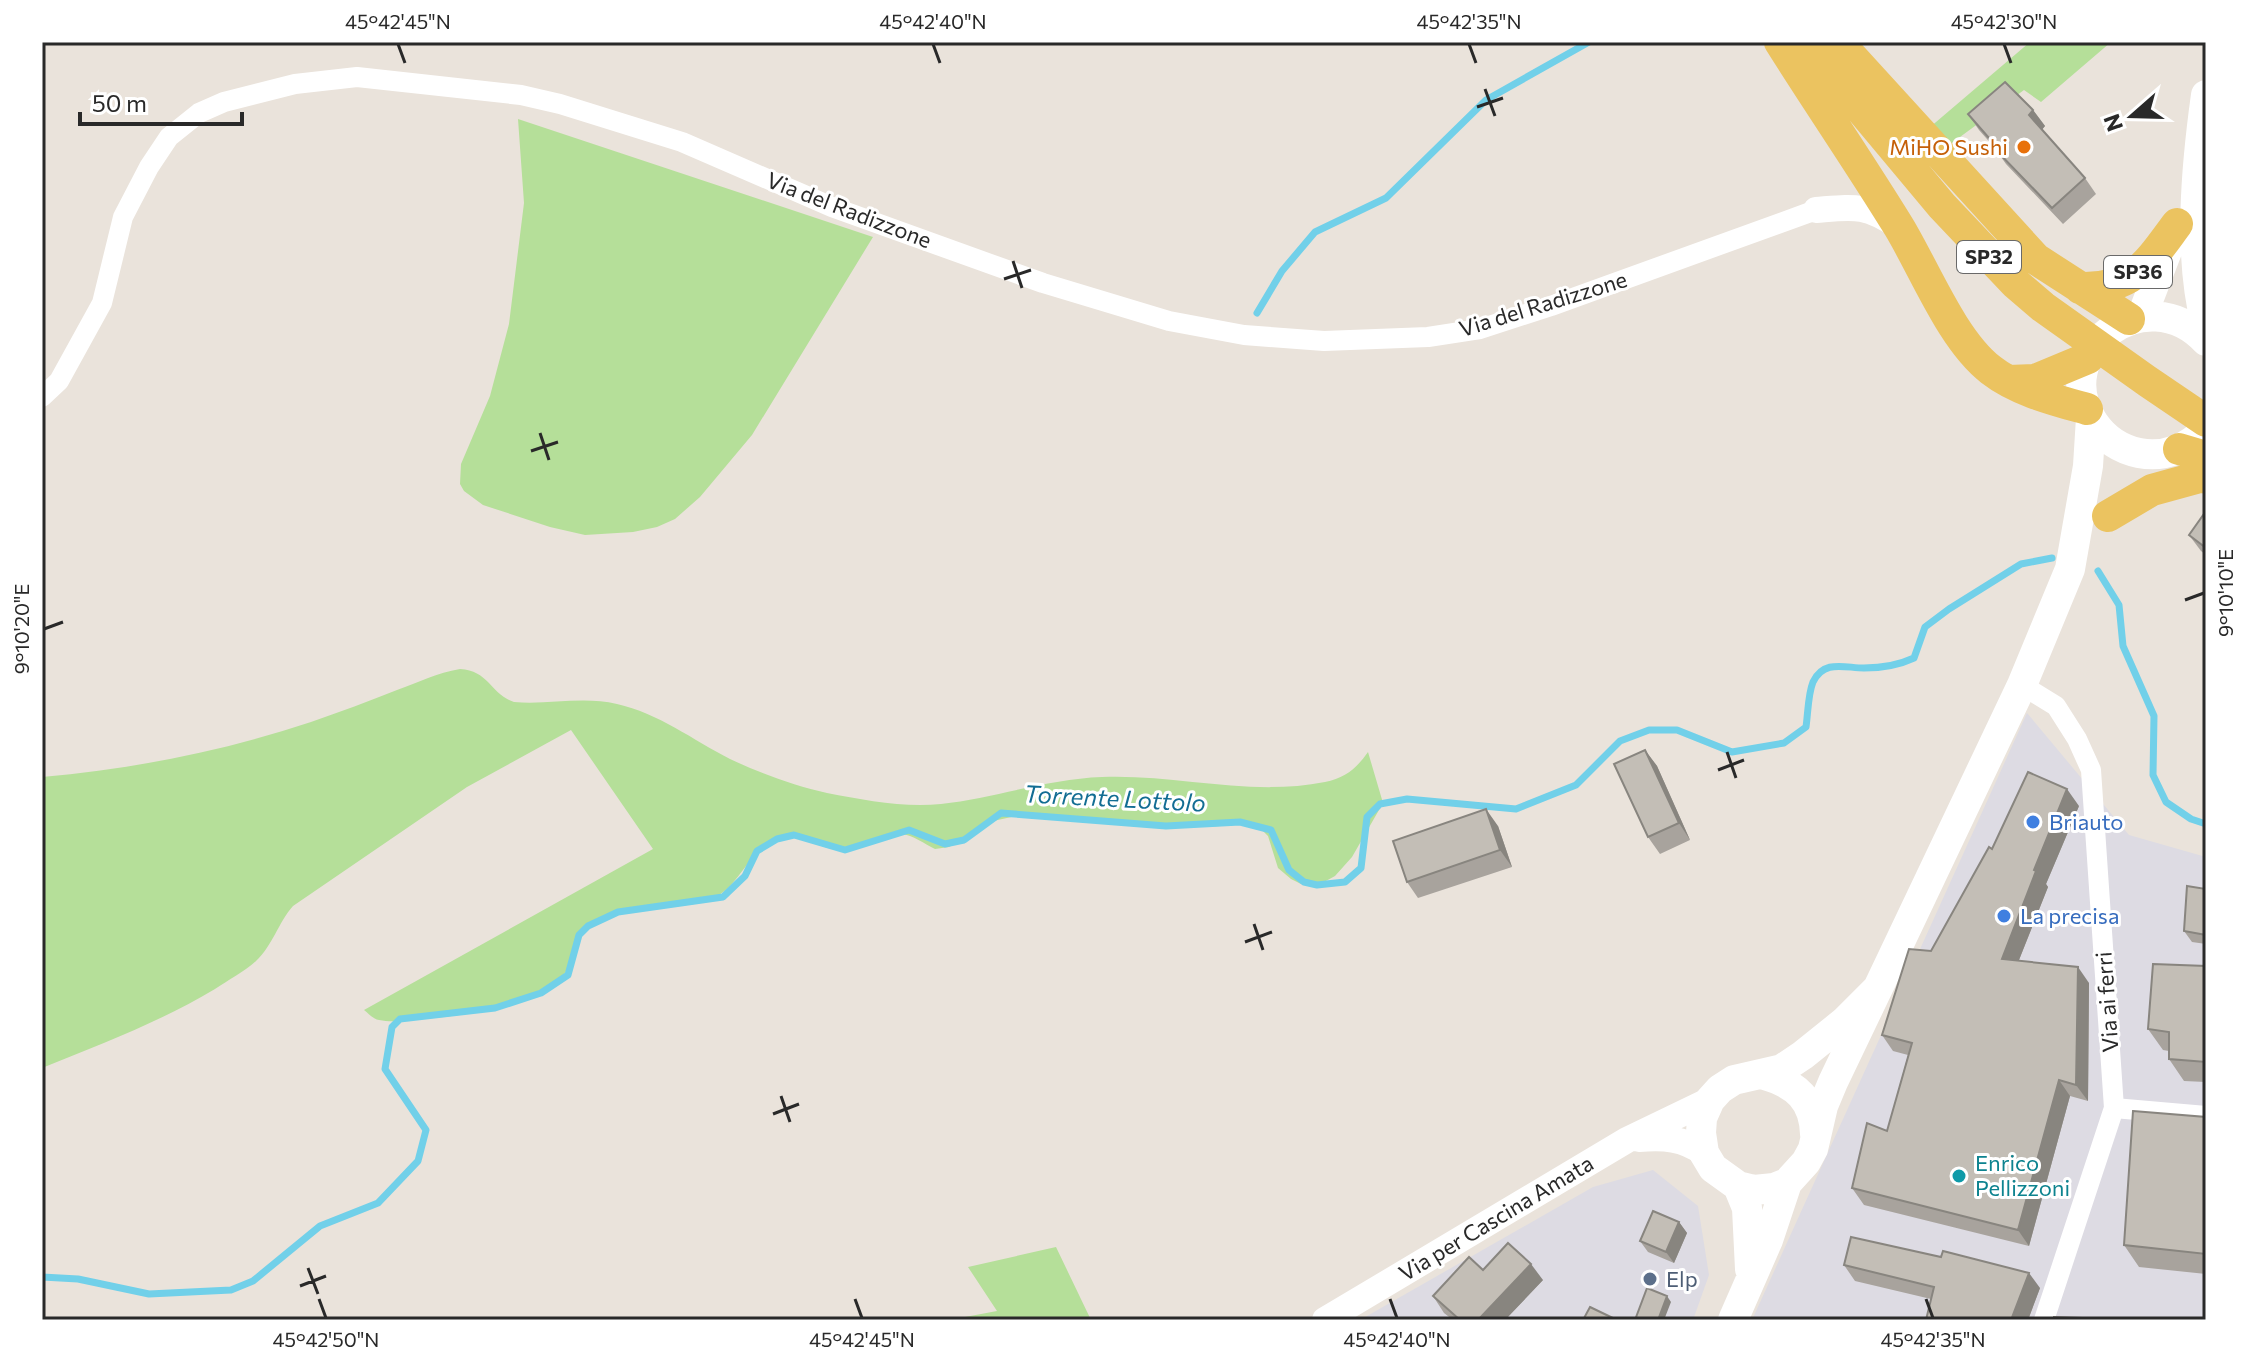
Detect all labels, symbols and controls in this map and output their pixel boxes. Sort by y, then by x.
text: 45°42'45"N [345,9,451,33]
text: 45°42'40"N [879,9,987,33]
text: 45°42'35"N [1416,9,1522,33]
text: 45°42'30"N [1951,9,2057,33]
scale bar [80,76,242,126]
north arrow [2092,76,2172,156]
text: 50 m [92,88,147,117]
text: N [2097,111,2128,135]
place label: MiHO Sushi [1889,133,2008,160]
marker: MiHO Sushi [2015,138,2033,156]
street label: Via del Radizzone [763,166,935,253]
road number: SP32 [1957,241,2021,273]
road number: SP36 [2104,256,2172,288]
street label: Via del Radizzone [1456,265,1630,342]
text: 9°10'10"E [2213,549,2237,637]
text: 9°10'20"E [9,584,33,674]
water label: Torrente Lottolo [1023,778,1207,817]
place label: Briauto [2049,808,2123,835]
marker: Briauto [2024,813,2042,831]
place label: La precisa [2020,902,2119,929]
marker: La precisa [1995,907,2013,925]
street label: Via ai ferri [2090,951,2123,1053]
street label: Via per Cascina Amata [1394,1149,1598,1286]
place label: Enrico Pellizzoni [1975,1149,2070,1201]
marker: Enrico Pellizzoni [1950,1167,1968,1185]
place label: Elp [1666,1265,1698,1292]
marker: Elp [1641,1270,1659,1288]
text: 45°42'50"N [273,1327,379,1351]
text: 45°42'45"N [809,1327,915,1351]
text: 45°42'40"N [1343,1327,1451,1351]
text: 45°42'35"N [1880,1327,1986,1351]

